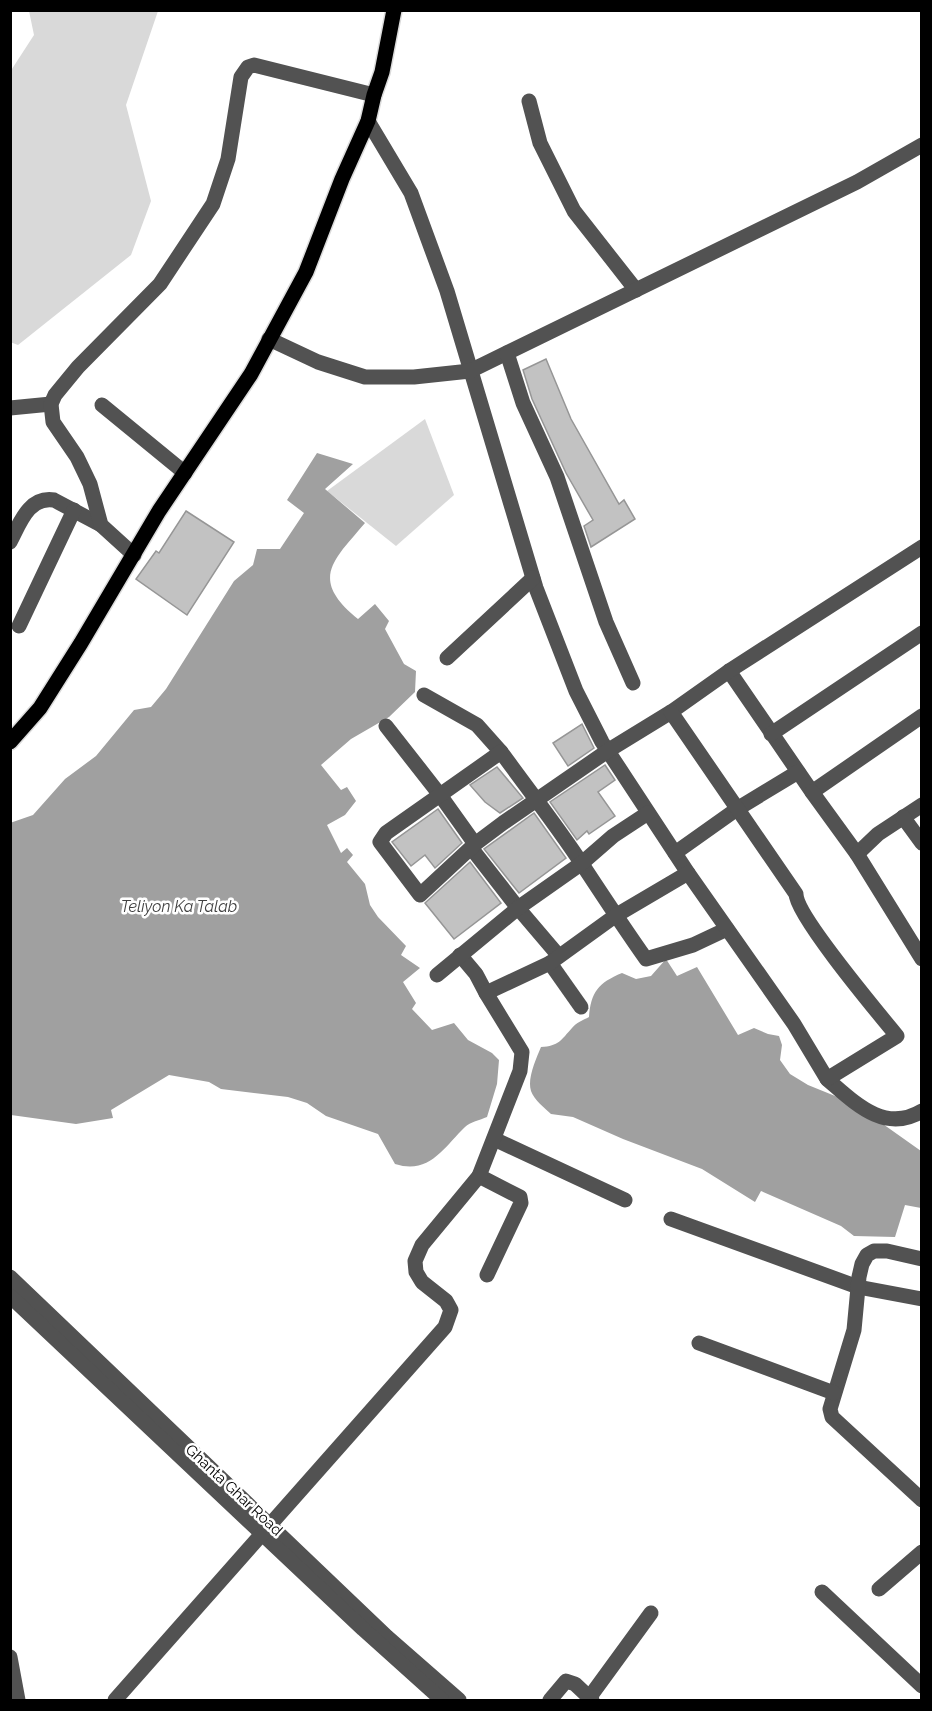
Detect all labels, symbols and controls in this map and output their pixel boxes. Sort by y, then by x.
water label: Teliyon Ka Talab [121,897,237,916]
street label: Ghanta Ghar Road [182,1441,286,1539]

